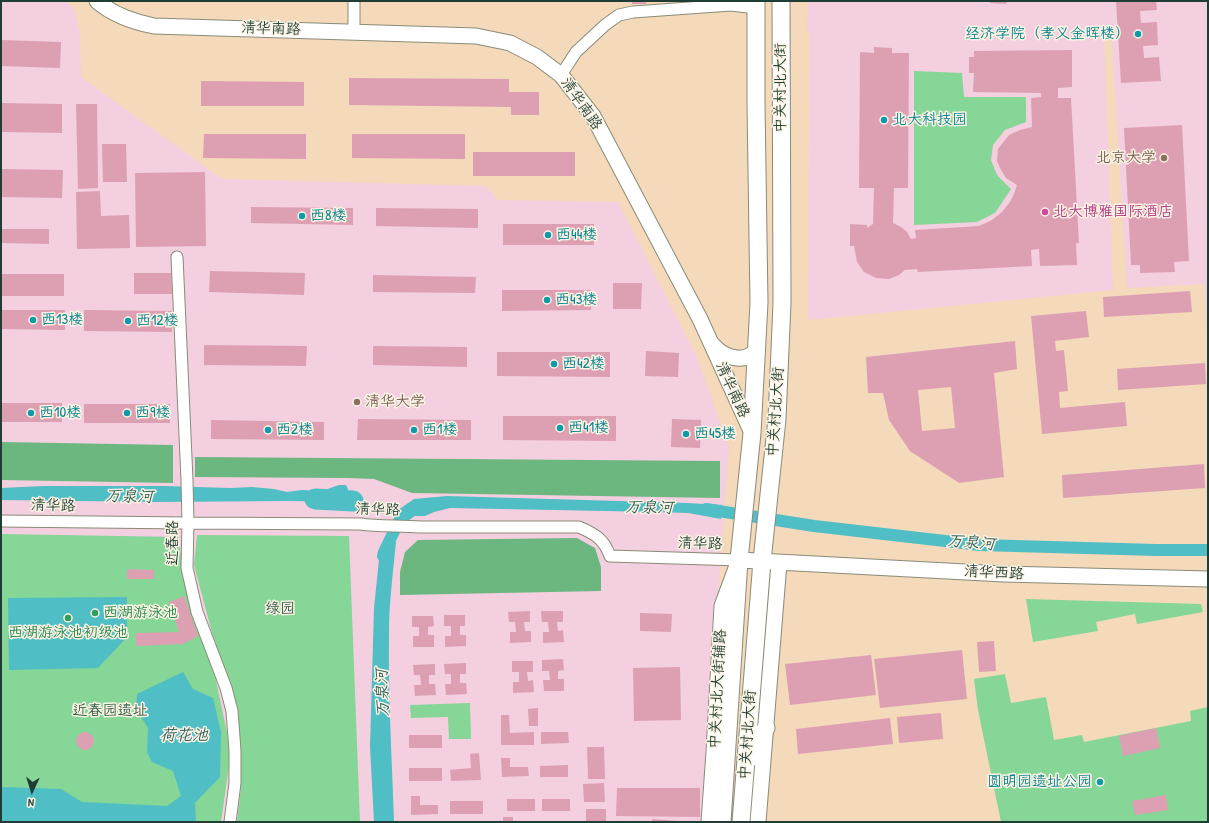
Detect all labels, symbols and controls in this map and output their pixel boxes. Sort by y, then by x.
street label: 清华南路 [241,19,301,39]
place label: 经济学院（孝义金晖楼） [965,25,1130,43]
marker: 经济学院（孝义金晖楼） [1133,29,1143,39]
street label: 中关村北大街 [772,43,790,133]
street label: 清华南路 [556,74,606,134]
place label: 北大科技园 [892,111,967,129]
marker: 北大科技园 [879,115,889,125]
place label: 北京大学 [1096,149,1156,167]
marker: 北京大学 [1159,153,1169,163]
place label: 北大博雅国际酒店 [1053,203,1173,221]
place label: 西8楼 [310,207,346,225]
marker: 北大博雅国际酒店 [1040,207,1050,217]
marker: 西8楼 [297,211,307,221]
place label: 西44楼 [556,226,597,244]
marker: 西44楼 [543,230,553,240]
place label: 西43楼 [555,291,597,309]
marker: 西43楼 [542,295,552,305]
place label: 西13楼 [41,311,83,329]
place label: 西12楼 [136,312,178,330]
marker: 西13楼 [28,315,38,325]
marker: 西12楼 [123,316,133,326]
place label: 西42楼 [562,355,605,373]
marker: 西42楼 [549,359,559,369]
street label: 清华南路 [711,359,753,421]
street label: 中关村北大街 [764,366,788,458]
place label: 清华大学 [365,393,425,411]
marker: 清华大学 [352,397,362,407]
place label: 西10楼 [39,404,81,422]
place label: 西9楼 [135,404,171,422]
marker: 西10楼 [26,408,36,418]
marker: 西9楼 [122,408,132,418]
place label: 西41楼 [568,419,609,437]
place label: 西2楼 [276,421,313,439]
place label: 西1楼 [422,421,457,439]
marker: 西41楼 [555,423,565,433]
marker: 西2楼 [263,425,273,435]
marker: 西1楼 [409,425,419,435]
place label: 西45楼 [694,425,736,443]
marker: 西45楼 [681,429,691,439]
water label: 万泉河 [105,487,153,507]
street label: 清华路 [30,497,76,515]
water label: 万泉河 [625,498,673,518]
street label: 清华路 [355,500,401,520]
street label: 近春路 [164,521,182,565]
water label: 万泉河 [946,531,996,555]
street label: 清华路 [677,535,723,553]
street label: 清华西路 [964,562,1024,584]
park label: 绿园 [265,600,295,618]
place label: 西湖游泳池 [103,604,178,622]
marker: 西湖游泳池 [90,608,100,618]
marker: 西湖游泳池初级池 [63,613,73,623]
place label: 西湖游泳池初级池 [8,624,128,642]
street label: 中关村北大街辅路 [706,629,730,749]
water label: 万泉河 [373,669,393,717]
street label: 中关村北大街 [736,689,760,781]
park label: 近春园遗址 [73,702,147,720]
water label: 荷花池 [160,726,208,746]
north arrow [12,771,52,811]
place label: 圆明园遗址公园 [987,773,1092,791]
marker: 圆明园遗址公园 [1095,777,1105,787]
text: N [28,796,35,810]

